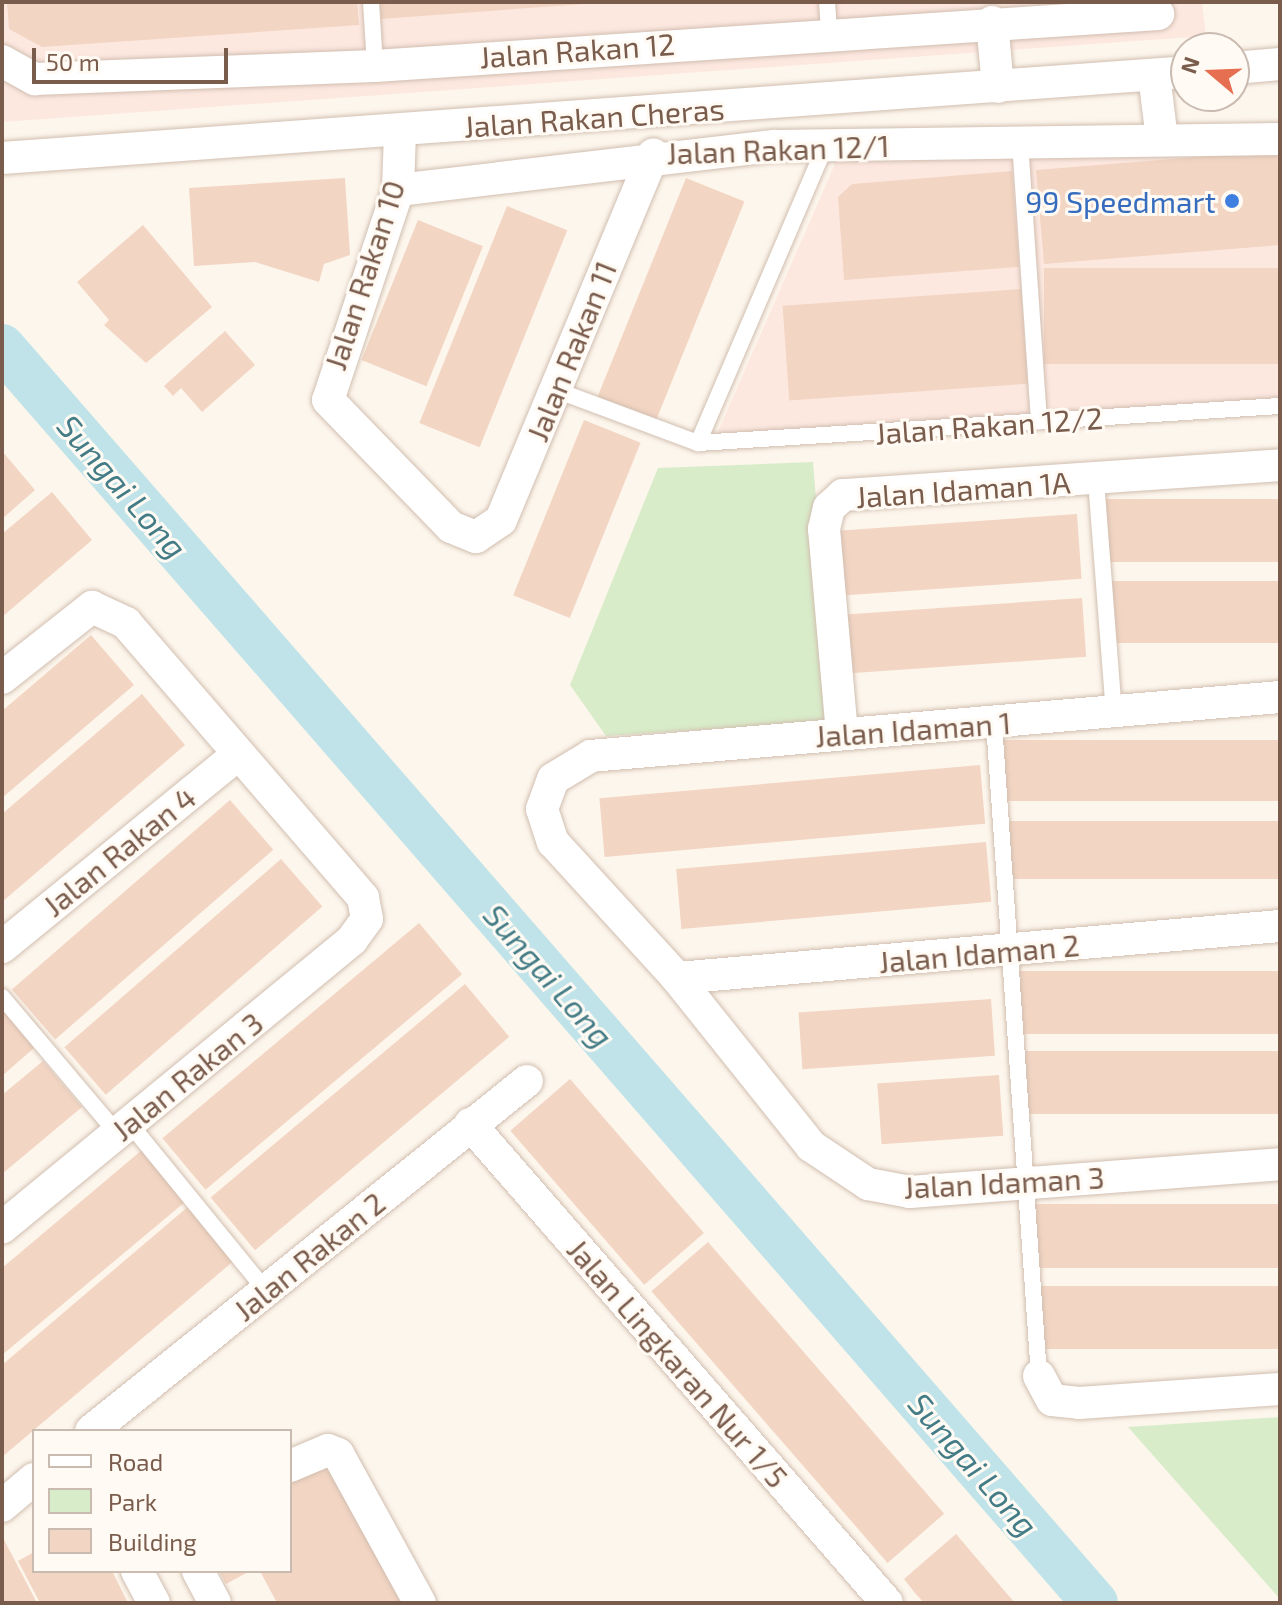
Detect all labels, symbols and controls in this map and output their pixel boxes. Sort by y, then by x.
street label: Jalan Rakan 12 [478,25,676,75]
scale bar [36,32,232,82]
north arrow [1170,32,1250,112]
text: 50 m [46,47,100,76]
text: N [1174,53,1204,77]
street label: Jalan Rakan Cheras [462,90,726,144]
street label: Jalan Rakan 12/1 [666,127,890,171]
street label: Jalan Rakan 10 [316,176,412,374]
place label: 99 Speedmart [1025,183,1216,219]
marker: 99 Speedmart [1223,192,1241,210]
street label: Jalan Rakan 11 [519,256,623,446]
street label: Jalan Rakan 12/2 [874,399,1104,451]
water label: Sungai Long [50,406,196,566]
street label: Jalan Idaman 1A [854,464,1072,514]
street label: Jalan Idaman 1 [814,704,1012,754]
street label: Jalan Rakan 4 [36,779,202,923]
water label: Sungai Long [476,895,622,1055]
street label: Jalan Idaman 2 [877,926,1081,980]
street label: Jalan Rakan 3 [104,1004,270,1148]
street label: Jalan Idaman 3 [903,1159,1105,1205]
street label: Jalan Rakan 2 [226,1184,392,1328]
street label: Jalan Lingkaran Nur 1/5 [560,1231,796,1495]
water label: Sungai Long [901,1384,1047,1544]
legend [32,1429,292,1573]
text: Road [108,1447,163,1476]
text: Park [108,1487,157,1516]
text: Building [108,1527,197,1556]

